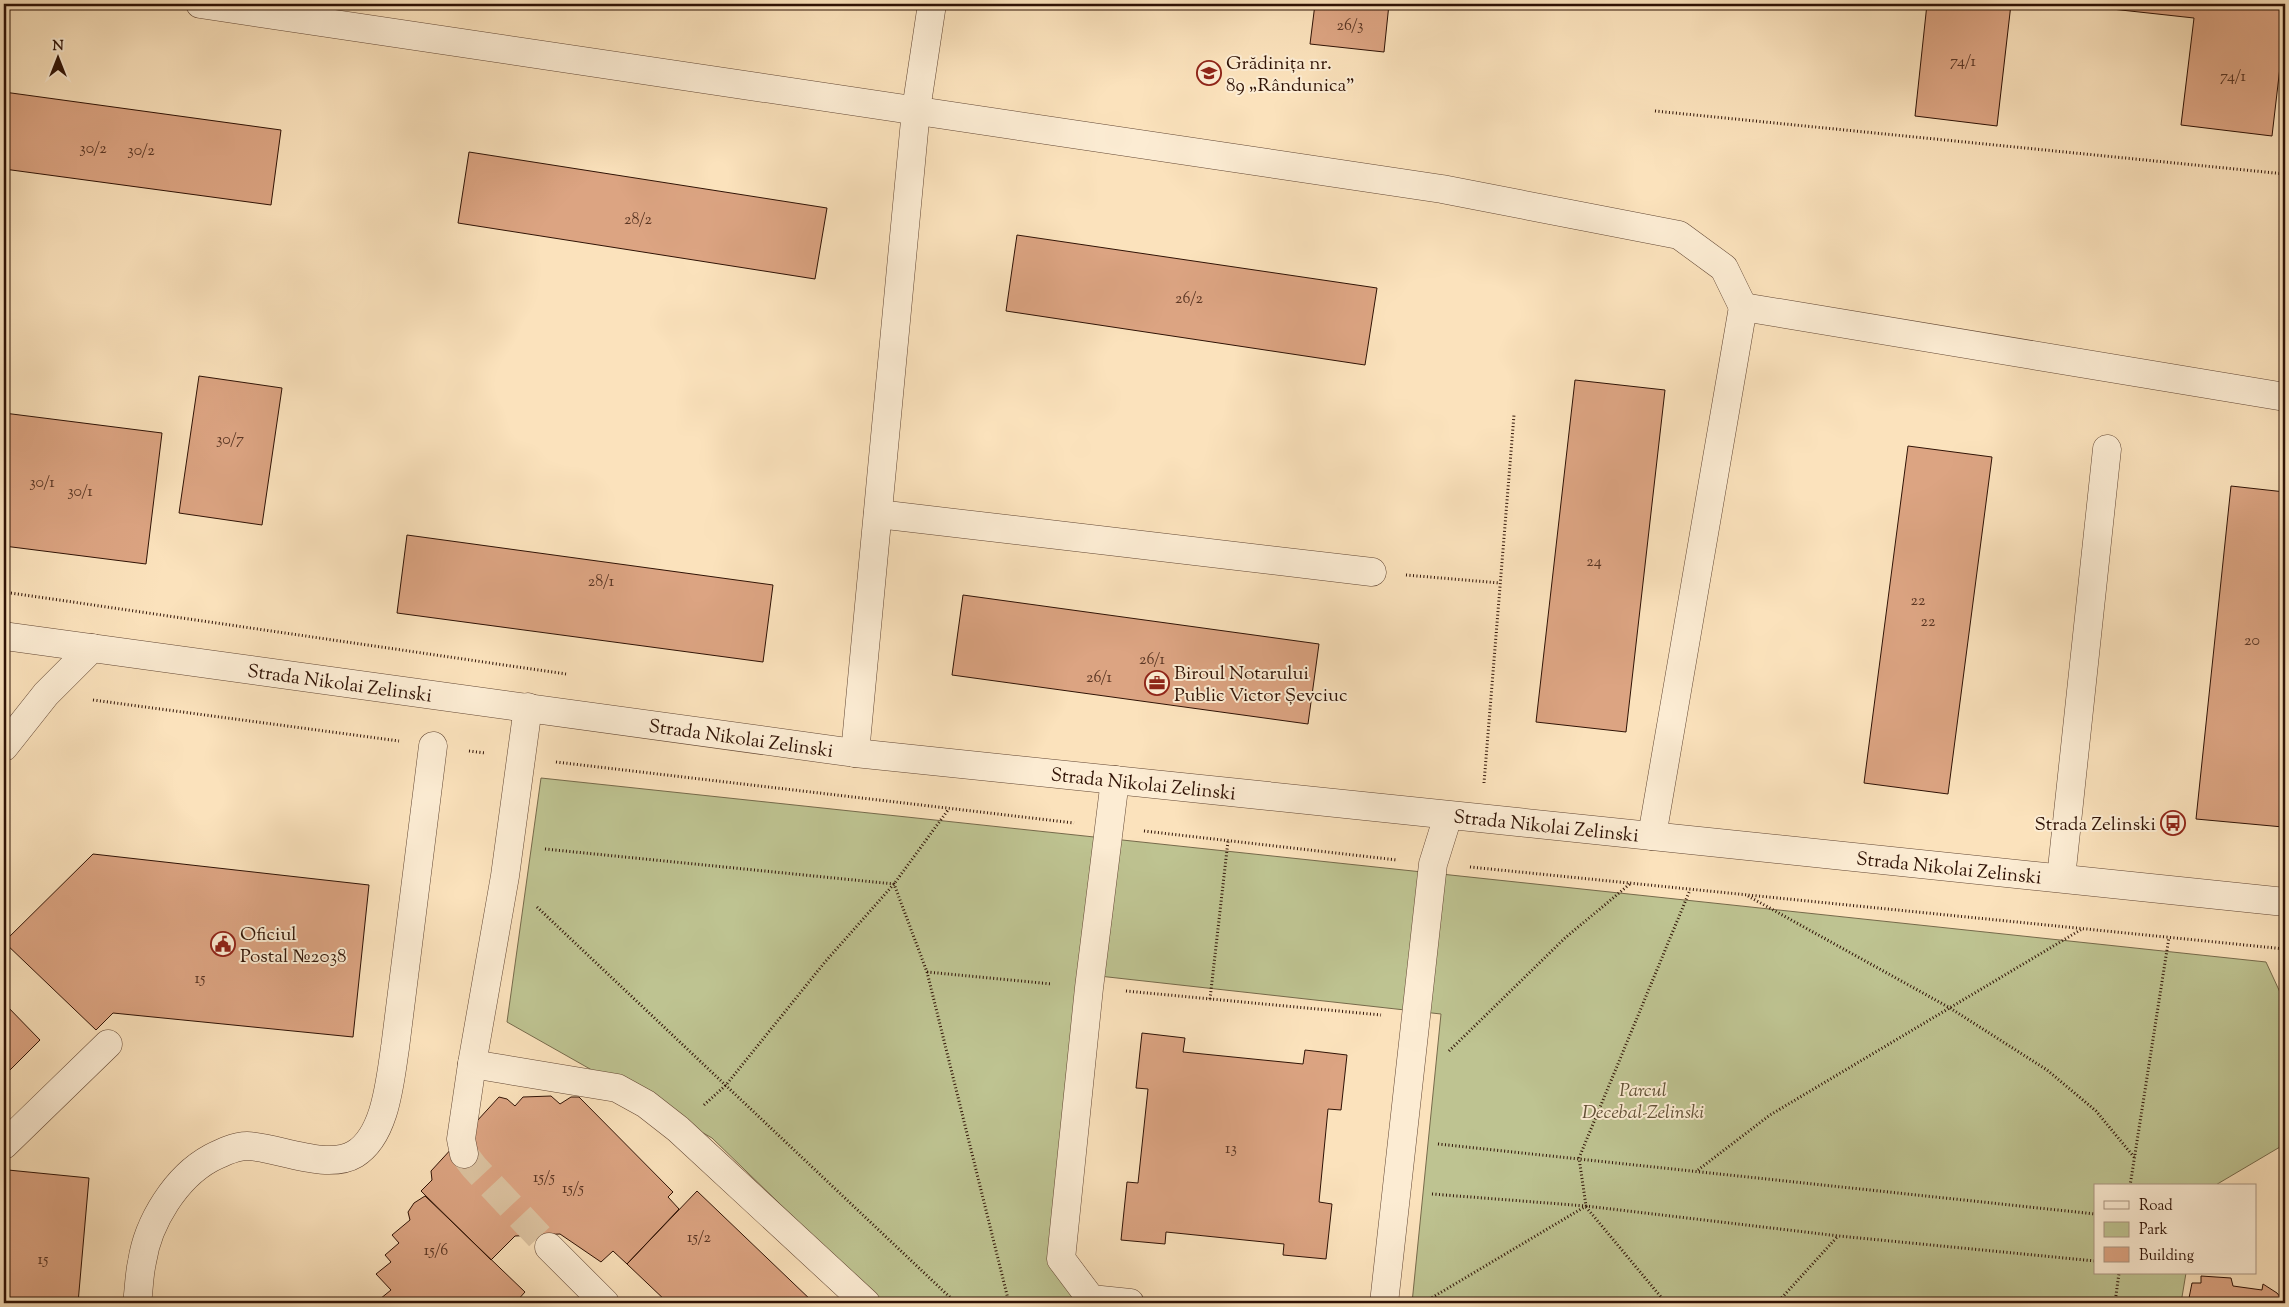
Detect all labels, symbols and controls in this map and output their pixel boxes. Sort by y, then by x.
house number: 26/3 [1336,15,1364,38]
north arrow [32,32,82,82]
text: N [52,37,64,57]
place label: Grădinița nr. 89 „Rândunica” [1226,51,1355,100]
house number: 74/1 [1950,51,1977,74]
school or university icon: Grădinița nr. 89 „Rândunica” [1196,60,1222,86]
house number: 74/1 [2220,66,2247,89]
house number: 30/2 [79,138,107,161]
house number: 30/2 [127,140,155,163]
house number: 28/2 [624,209,653,232]
house number: 26/2 [1175,288,1204,311]
house number: 30/7 [216,429,244,452]
house number: 30/1 [29,472,55,495]
house number: 30/1 [67,481,93,504]
house number: 24 [1586,551,1602,574]
house number: 28/1 [588,571,615,594]
house number: 22 [1911,590,1926,613]
house number: 22 [1921,611,1936,634]
house number: 20 [2244,630,2260,653]
house number: 26/1 [1139,649,1166,672]
street label: Strada Nikolai Zelinski [246,659,433,711]
place label: Biroul Notarului Public Victor Șevciuc [1174,661,1348,710]
house number: 26/1 [1086,667,1113,690]
office icon: Biroul Notarului Public Victor Șevciuc [1144,670,1170,696]
street label: Strada Nikolai Zelinski [647,714,835,766]
street label: Strada Nikolai Zelinski [1049,762,1237,809]
street label: Strada Nikolai Zelinski [1452,804,1640,851]
bus stop icon: Strada Zelinski [2160,810,2186,836]
place label: Strada Zelinski [2034,812,2156,839]
street label: Strada Nikolai Zelinski [1855,846,2043,893]
place label: Oficiul Postal №2038 [240,922,347,971]
public building icon: Oficiul Postal №2038 [210,931,236,957]
house number: 15 [195,968,206,991]
park label: Parcul Decebal-Zelinski [1582,1078,1704,1127]
house number: 13 [1225,1138,1237,1161]
house number: 15/5 [533,1167,555,1190]
house number: 15/5 [562,1178,584,1201]
legend [2094,1184,2256,1274]
text: Road [2139,1196,2173,1217]
text: Park [2139,1220,2168,1241]
house number: 15/2 [687,1227,711,1250]
house number: 15/6 [424,1240,448,1263]
text: Building [2139,1246,2194,1267]
house number: 15 [38,1249,49,1272]

